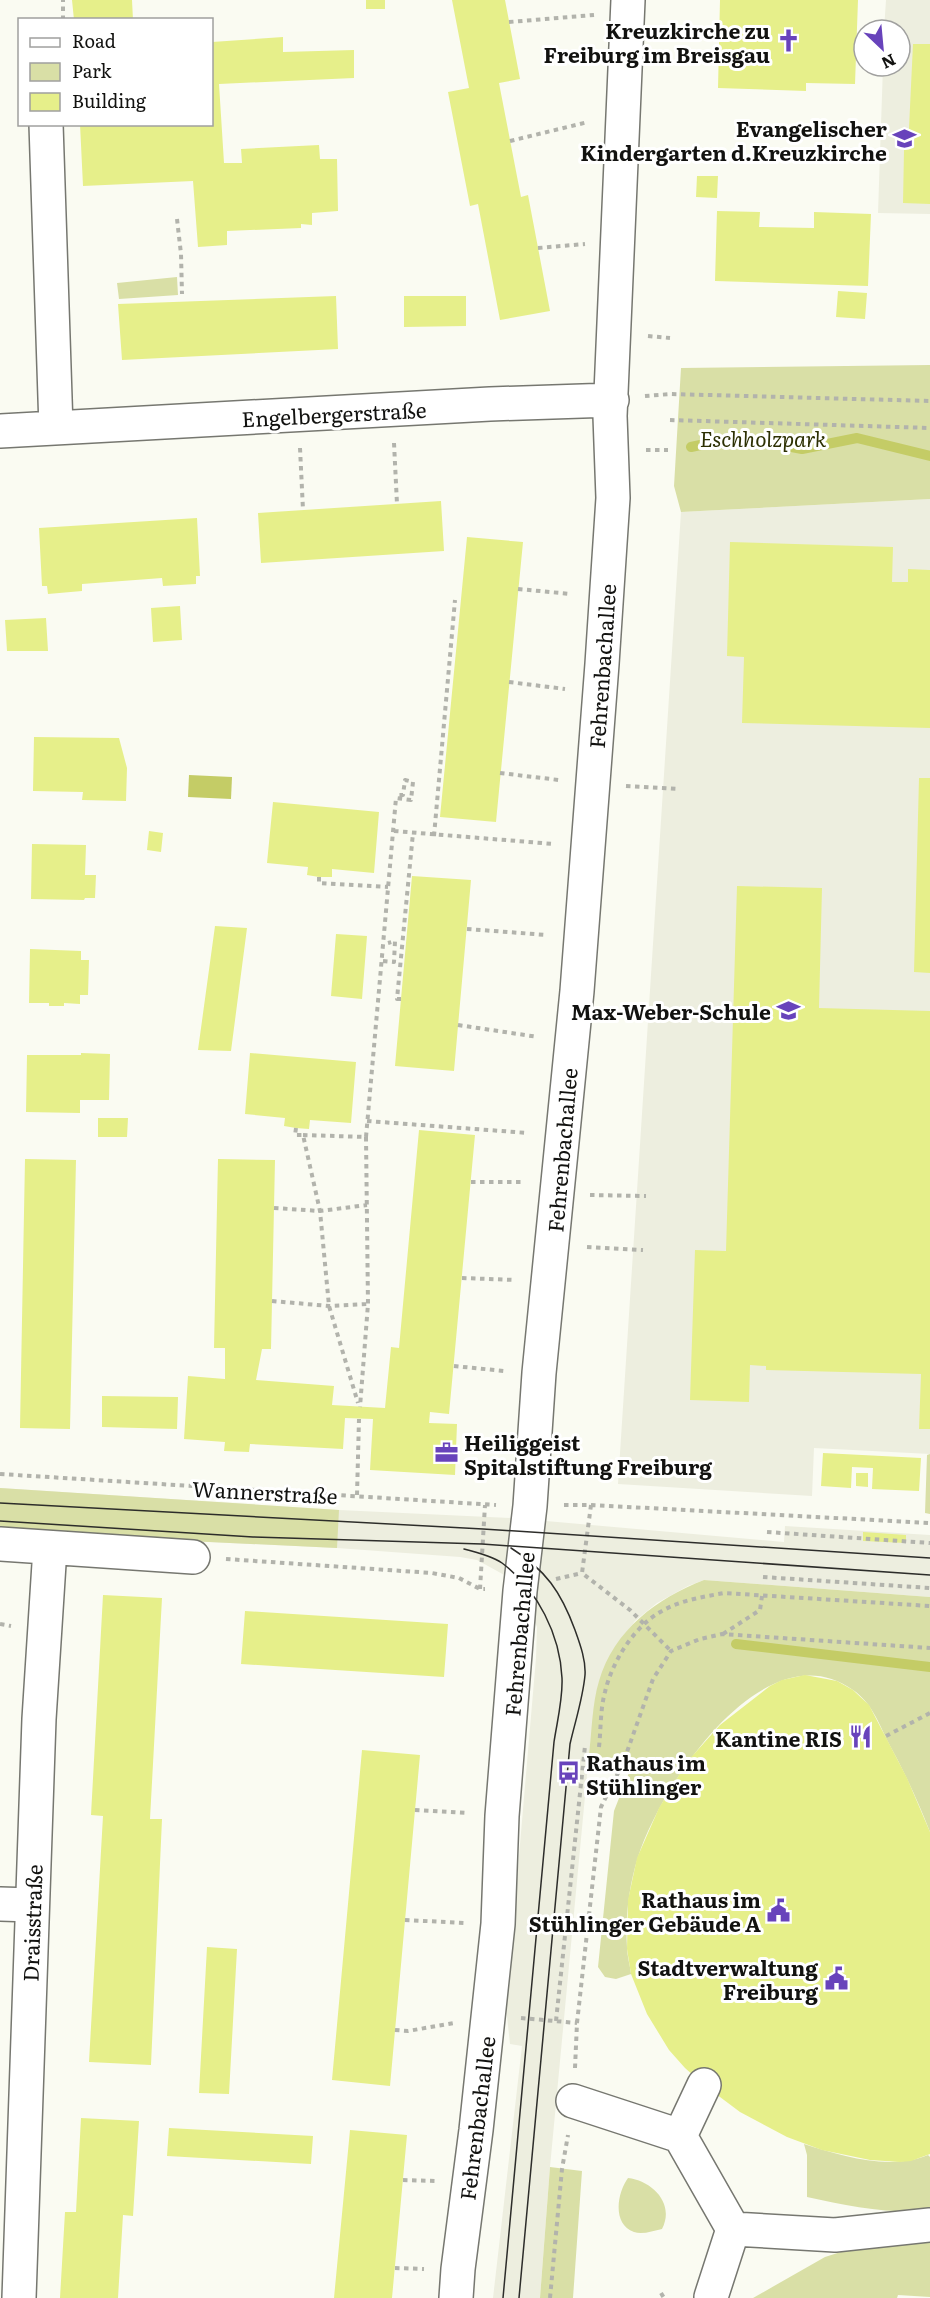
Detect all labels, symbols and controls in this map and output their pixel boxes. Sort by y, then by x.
place label: Kreuzkirche zu Freiburg im Breisgau [544,14,770,69]
legend [18,18,213,126]
north arrow [852,18,912,78]
text: Road [72,27,116,54]
church icon: Kreuzkirche zu Freiburg im Breisgau [775,28,801,54]
text: N [878,49,900,76]
text: Park [72,57,113,84]
text: Building [72,87,147,114]
place label: Evangelischer Kindergarten d.Kreuzkirche [580,112,888,167]
school or university icon: Evangelischer Kindergarten d.Kreuzkirche [892,126,918,152]
street label: Engelbergerstraße [241,393,427,433]
park label: Eschholzpark [700,422,827,453]
street label: Fehrenbachallee [580,582,622,749]
place label: Max-Weber-Schule [571,995,771,1026]
school or university icon: Max-Weber-Schule [776,997,802,1023]
street label: Fehrenbachallee [538,1066,584,1234]
place label: Heiliggeist Spitalstiftung Freiburg [464,1426,712,1481]
office icon: Heiliggeist Spitalstiftung Freiburg [433,1440,459,1466]
street label: Wannerstraße [192,1472,339,1510]
street label: Fehrenbachallee [495,1550,541,1718]
place label: Kantine RIS [715,1722,842,1753]
restaurant icon: Kantine RIS [847,1724,873,1750]
place label: Rathaus im Stühlinger [586,1746,706,1801]
bus stop icon: Rathaus im Stühlinger [555,1760,581,1786]
street label: Draisstraße [13,1864,49,1982]
place label: Rathaus im Stühlinger Gebäude A [529,1883,761,1938]
public building icon: Rathaus im Stühlinger Gebäude A [766,1897,792,1923]
place label: Stadtverwaltung Freiburg [637,1951,818,2006]
public building icon: Stadtverwaltung Freiburg [823,1965,849,1991]
street label: Fehrenbachallee [451,2034,501,2202]

